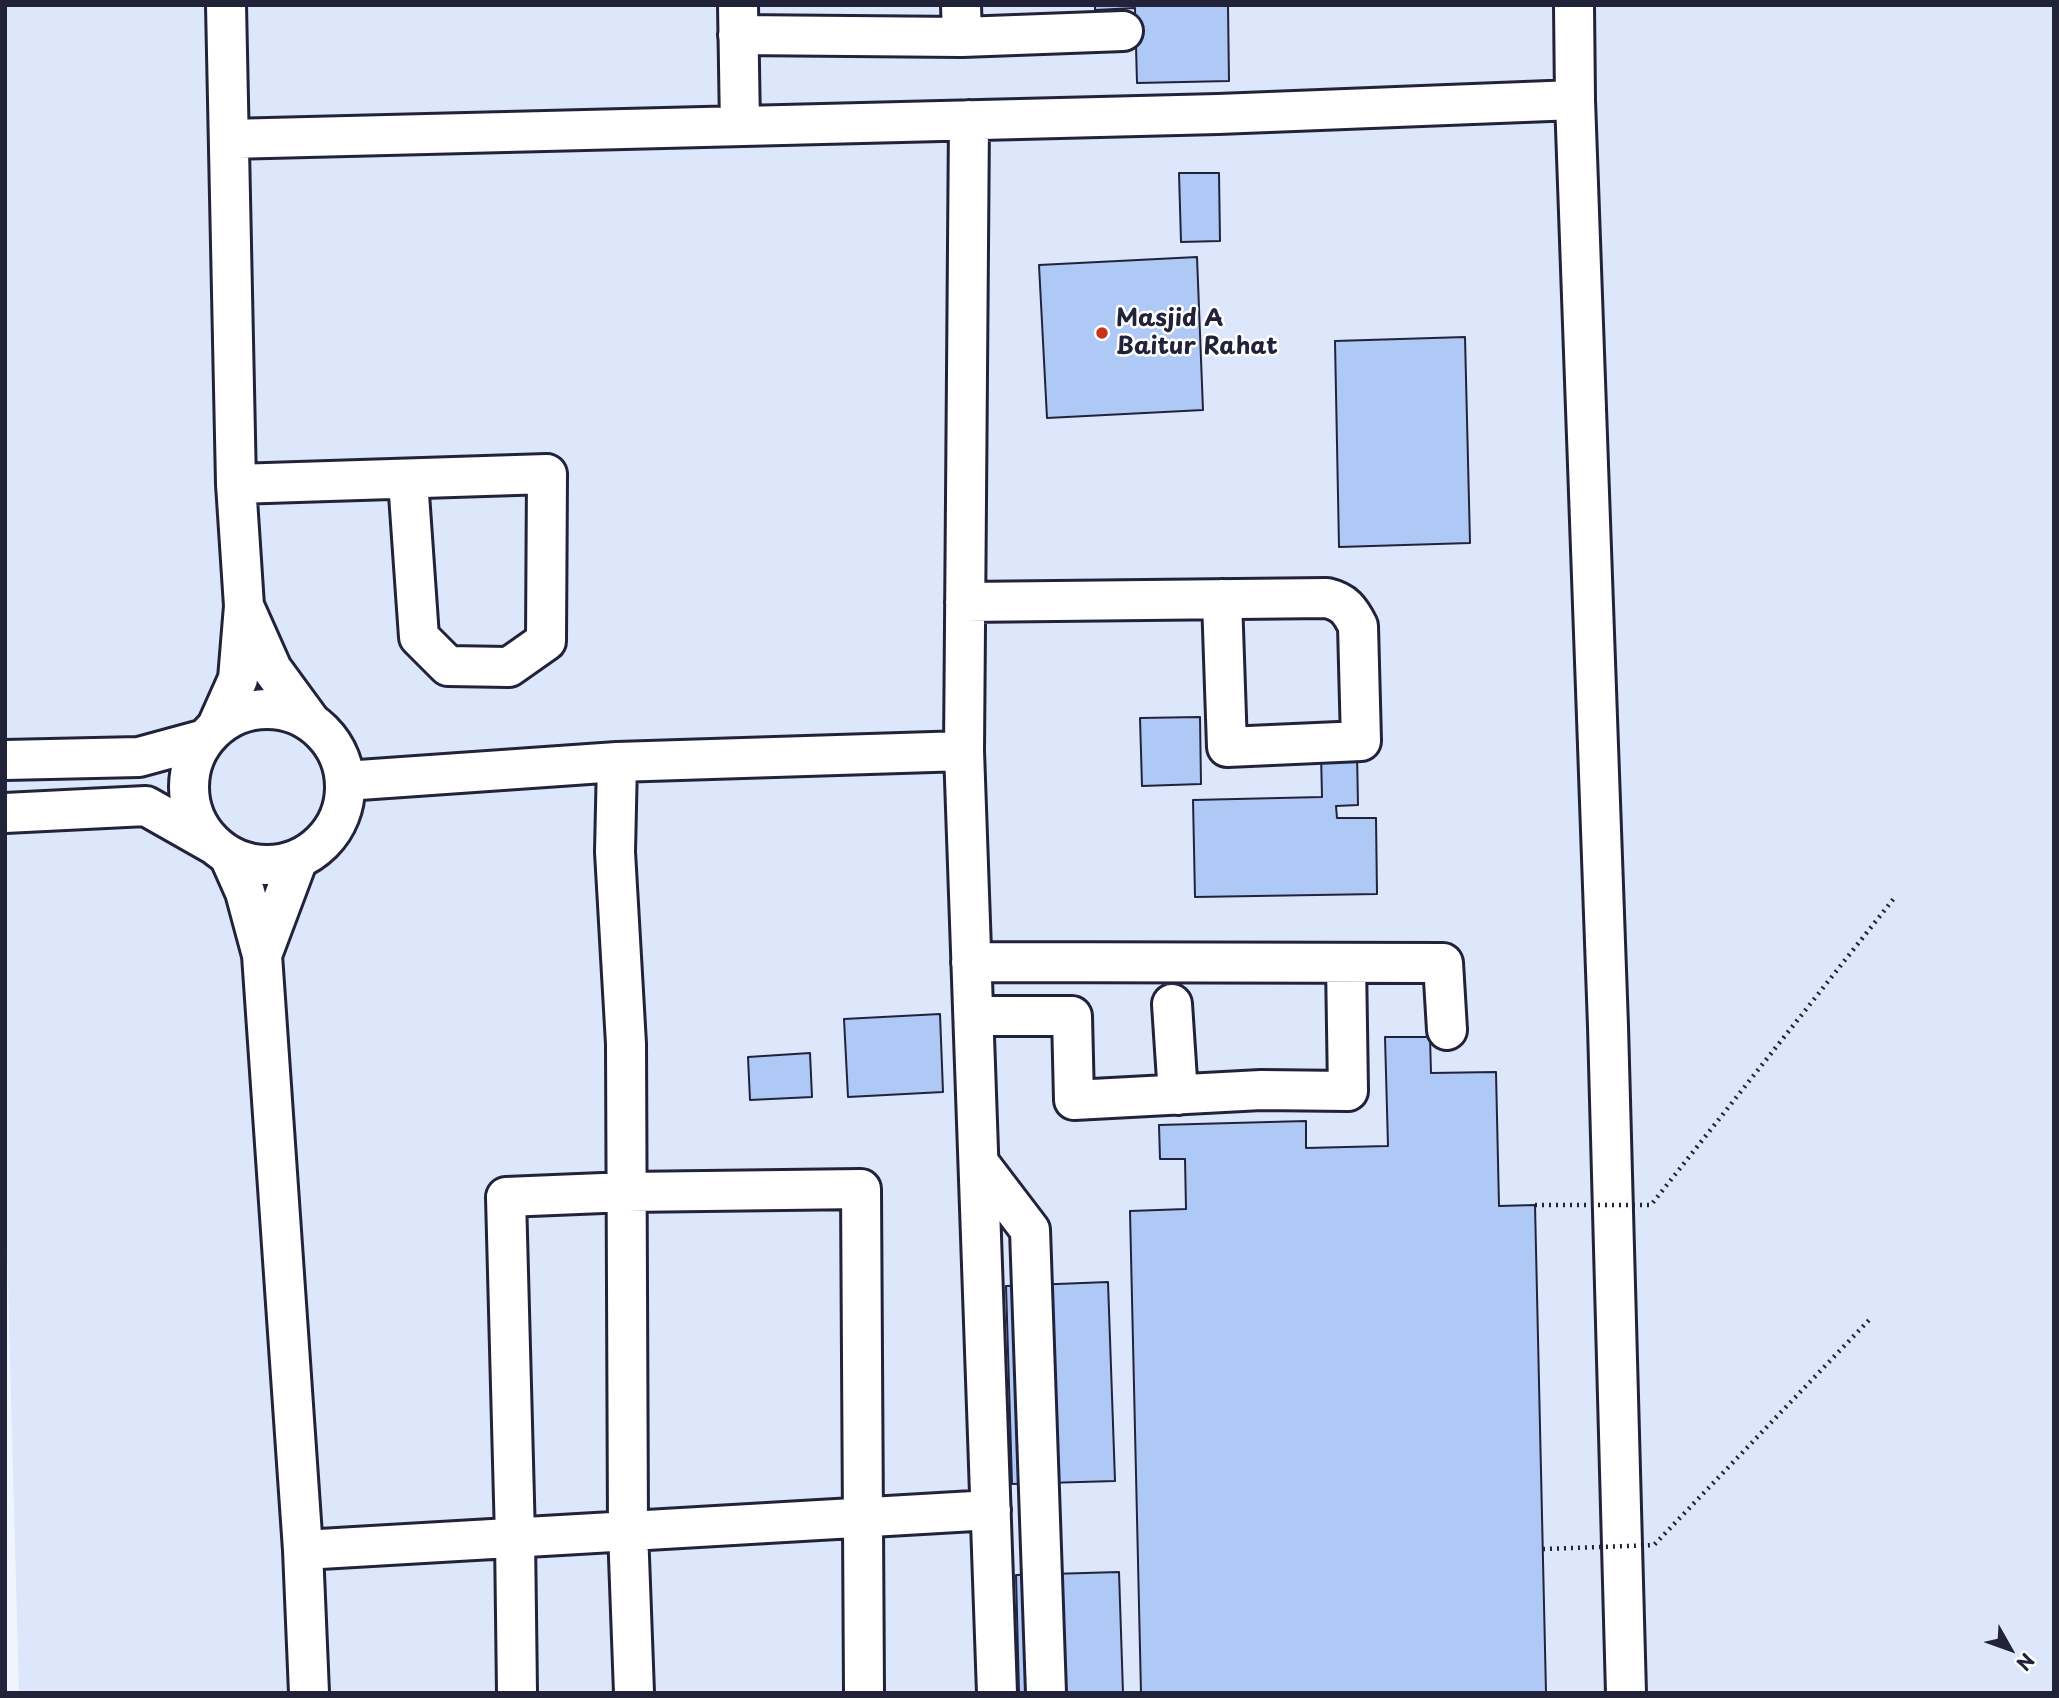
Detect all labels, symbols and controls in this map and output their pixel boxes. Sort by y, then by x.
place label: Masjid A Baitur Rahat [1116,305,1278,361]
marker: Masjid A Baitur Rahat [1094,325,1110,341]
north arrow [1975,1614,2045,1684]
text: N [2011,1648,2042,1677]

